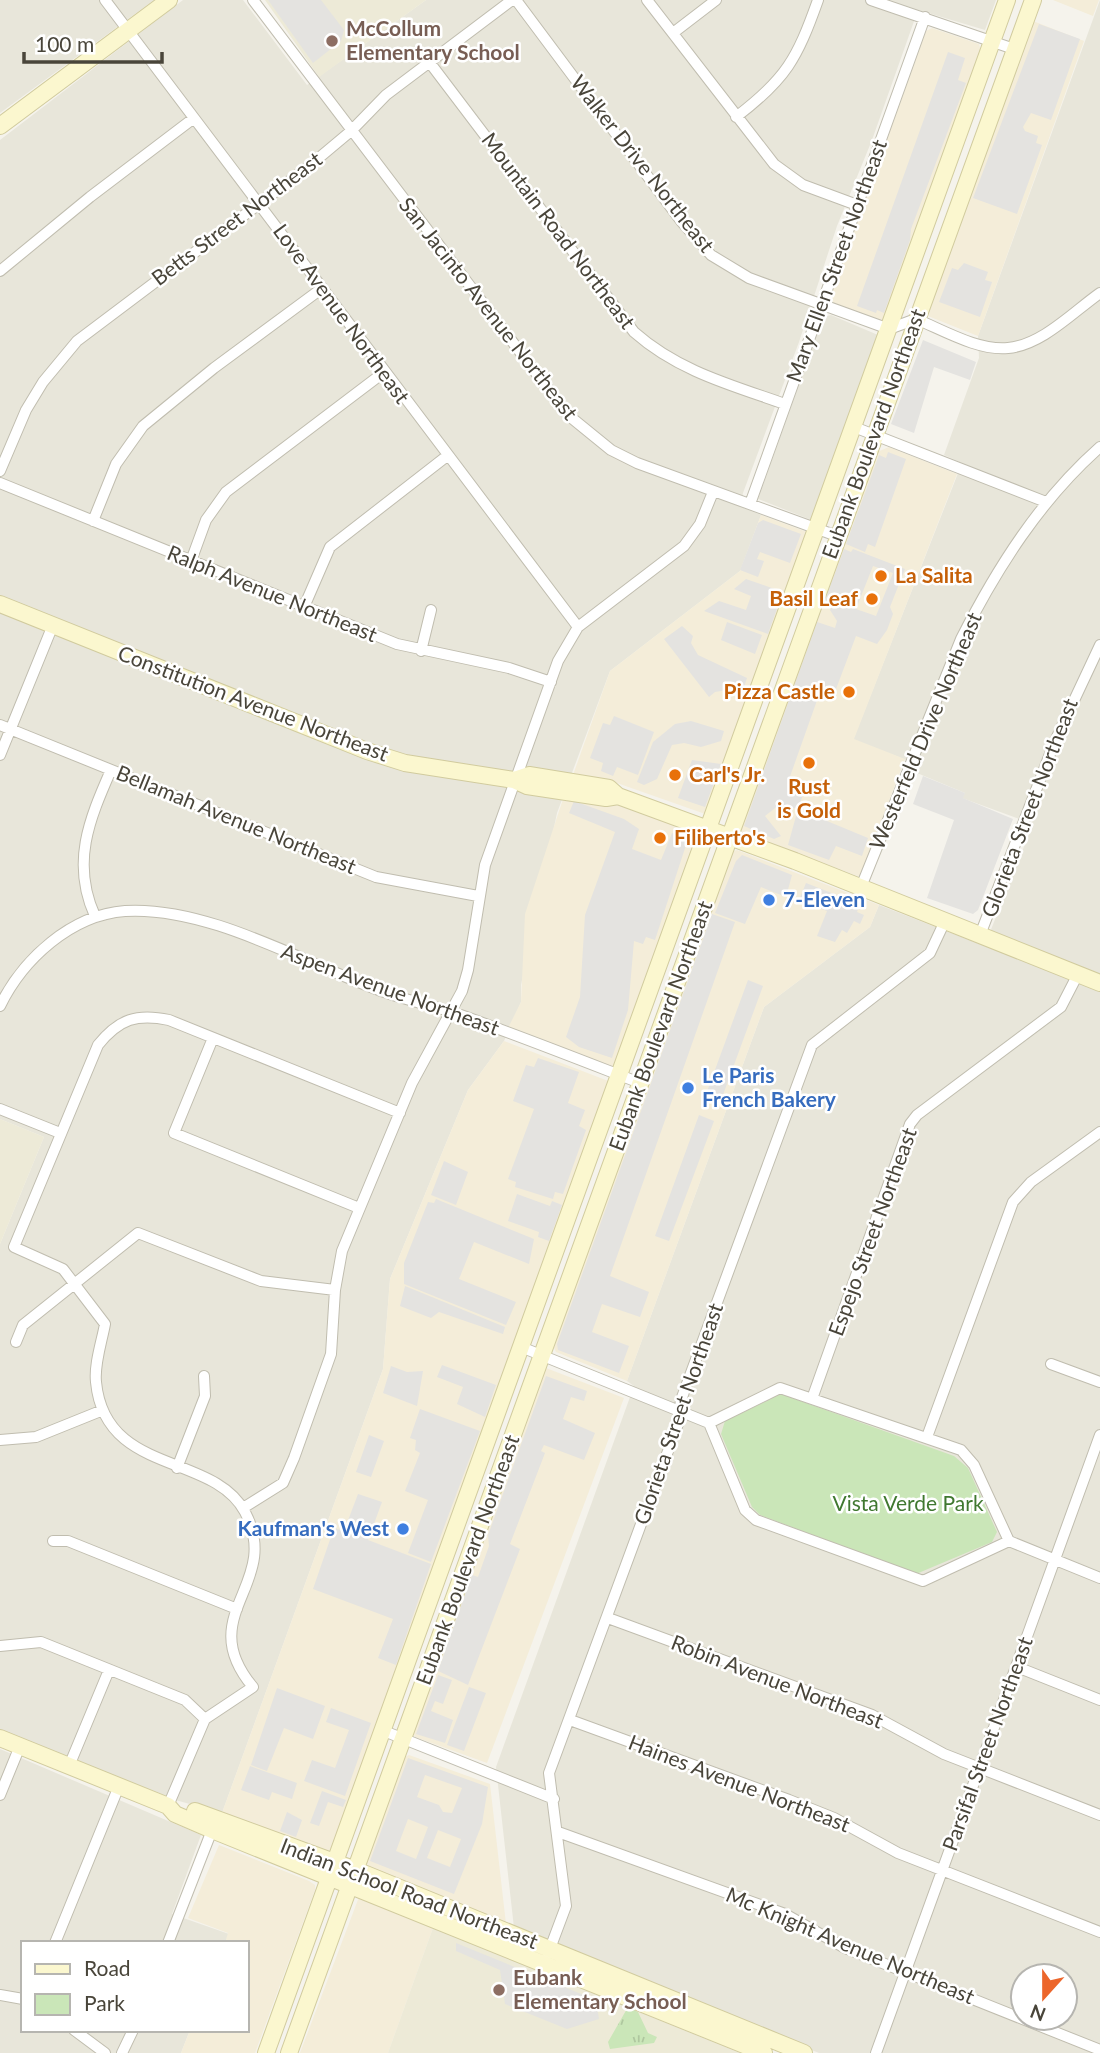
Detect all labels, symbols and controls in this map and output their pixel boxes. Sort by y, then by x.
place label: McCollum Elementary School [346,15,520,64]
scale bar [24,21,163,65]
text: 100 m [35,31,94,56]
marker: McCollum Elementary School [324,33,340,49]
street label: Walker Drive Northeast [566,70,720,257]
street label: Mountain Road Northeast [477,127,641,333]
street label: Mary Ellen Street Northeast [780,135,891,385]
street label: Betts Street Northeast [146,145,326,290]
street label: San Jacinto Avenue Northeast [395,192,584,425]
street label: Love Avenue Northeast [269,219,416,408]
street label: Eubank Boulevard Northeast [816,305,930,562]
street label: Ralph Avenue Northeast [164,539,382,646]
place label: La Salita [895,562,973,587]
marker: La Salita [873,568,889,584]
place label: Basil Leaf [769,585,858,610]
marker: Basil Leaf [864,591,880,607]
street label: Westerfeld Drive Northeast [863,608,986,853]
street label: Constitution Avenue Northeast [115,639,393,766]
place label: Pizza Castle [724,678,835,703]
marker: Pizza Castle [841,684,857,700]
street label: Glorieta Street Northeast [975,694,1082,920]
marker: Rust is Gold [801,755,817,771]
street label: Bellamah Avenue Northeast [113,759,361,878]
place label: Carl's Jr. [689,761,765,786]
marker: Carl's Jr. [667,767,683,783]
place label: Rust is Gold [777,773,841,822]
place label: Filiberto's [674,824,765,849]
marker: Filiberto's [652,830,668,846]
place label: 7-Eleven [783,886,865,911]
marker: 7-Eleven [761,892,777,908]
street label: Eubank Boulevard Northeast [603,897,717,1154]
street label: Aspen Avenue Northeast [278,937,503,1040]
place label: Le Paris French Bakery [702,1062,837,1111]
marker: Le Paris French Bakery [680,1080,696,1096]
street label: Espejo Street Northeast [822,1124,921,1339]
street label: Glorieta Street Northeast [628,1299,727,1527]
street label: Eubank Boulevard Northeast [410,1431,524,1688]
park label: Vista Verde Park [832,1490,984,1515]
place label: Kaufman's West [237,1515,389,1540]
marker: Kaufman's West [395,1521,411,1537]
street label: Robin Avenue Northeast [668,1629,888,1733]
street label: Parsifal Street Northeast [936,1633,1037,1854]
street label: Haines Avenue Northeast [625,1729,854,1837]
street label: Indian School Road Northeast [277,1832,542,1953]
street label: Mc Knight Avenue Northeast [723,1881,979,2009]
legend [21,1941,248,2032]
text: Road [84,1955,131,1980]
north arrow [1009,1962,1079,2032]
place label: Eubank Elementary School [513,1964,687,2013]
marker: Eubank Elementary School [491,1982,507,1998]
text: Park [84,1990,125,2015]
text: N [1027,2000,1049,2027]

